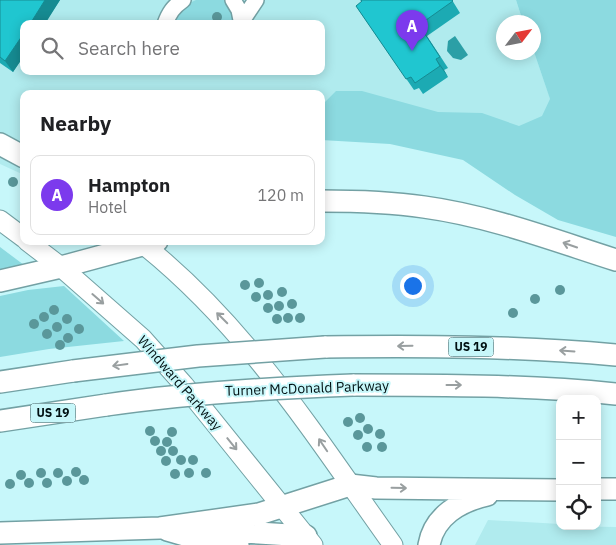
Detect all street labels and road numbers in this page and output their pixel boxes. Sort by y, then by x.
street label: Windward Parkway [134,332,226,434]
road number: US 19 [448,338,494,357]
street label: Turner McDonald Parkway [225,376,389,400]
road number: US 19 [30,403,76,422]

